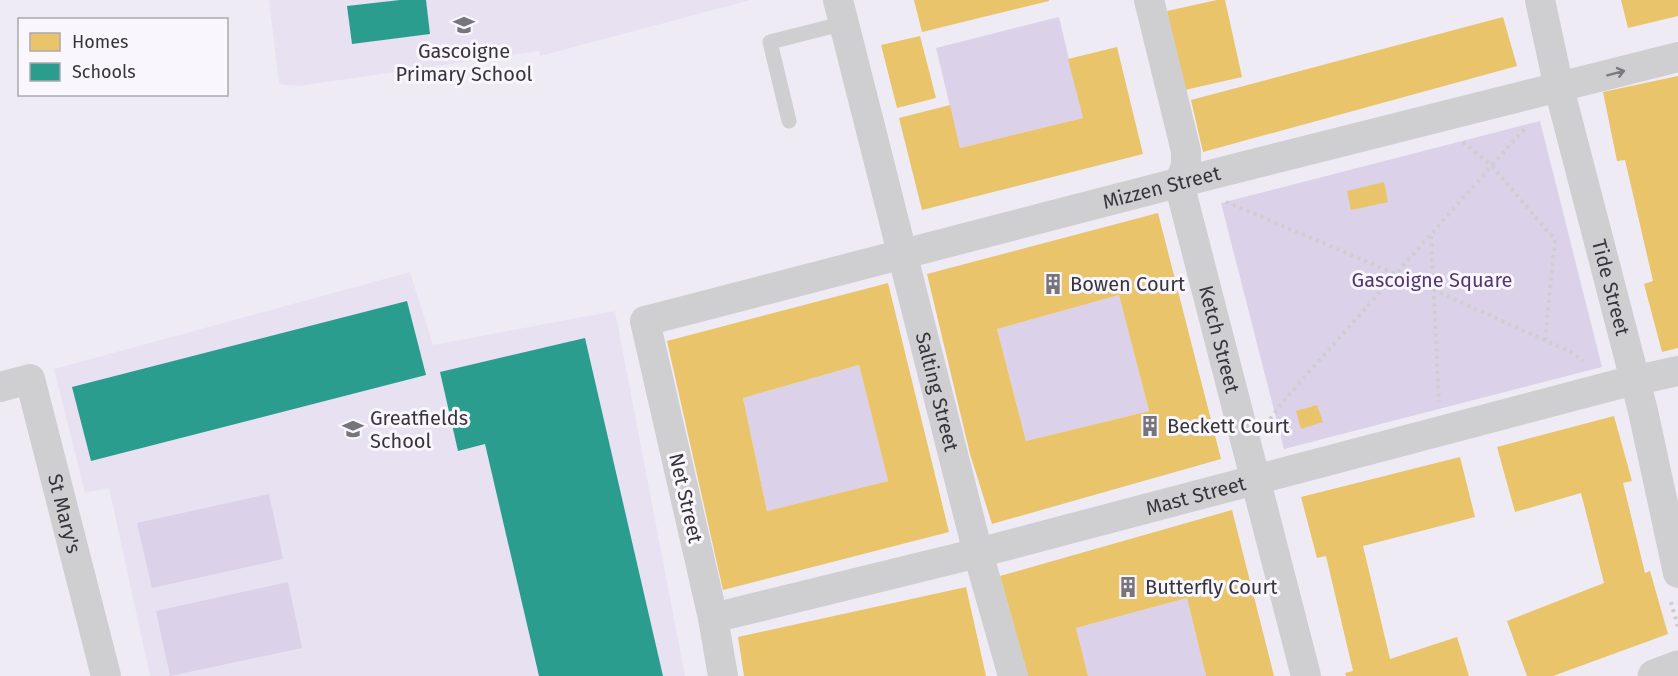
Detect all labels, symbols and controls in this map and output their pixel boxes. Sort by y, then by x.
school or university icon: Gascoigne Primary School [452,13,476,37]
legend [18,18,228,96]
text: Homes [72,31,128,53]
place label: Gascoigne Primary School [396,39,533,86]
text: Schools [72,61,136,83]
one-way arrow [1606,67,1625,78]
street label: Mizzen Street [1100,161,1224,214]
street label: Tide Street [1587,237,1635,339]
park label: Gascoigne Square [1352,268,1512,292]
building icon: Bowen Court [1041,272,1065,296]
place label: Bowen Court [1070,272,1186,296]
street label: Ketch Street [1194,283,1245,396]
street label: Salting Street [911,330,964,455]
place label: Greatfields School [370,406,468,453]
building icon: Beckett Court [1138,414,1162,438]
place label: Beckett Court [1167,414,1290,438]
school or university icon: Greatfields School [341,417,365,441]
street label: Net Street [664,451,708,546]
street label: St Mary's [43,471,86,556]
street label: Mast Street [1143,471,1249,520]
building icon: Butterfly Court [1116,575,1140,599]
place label: Butterfly Court [1145,575,1278,599]

